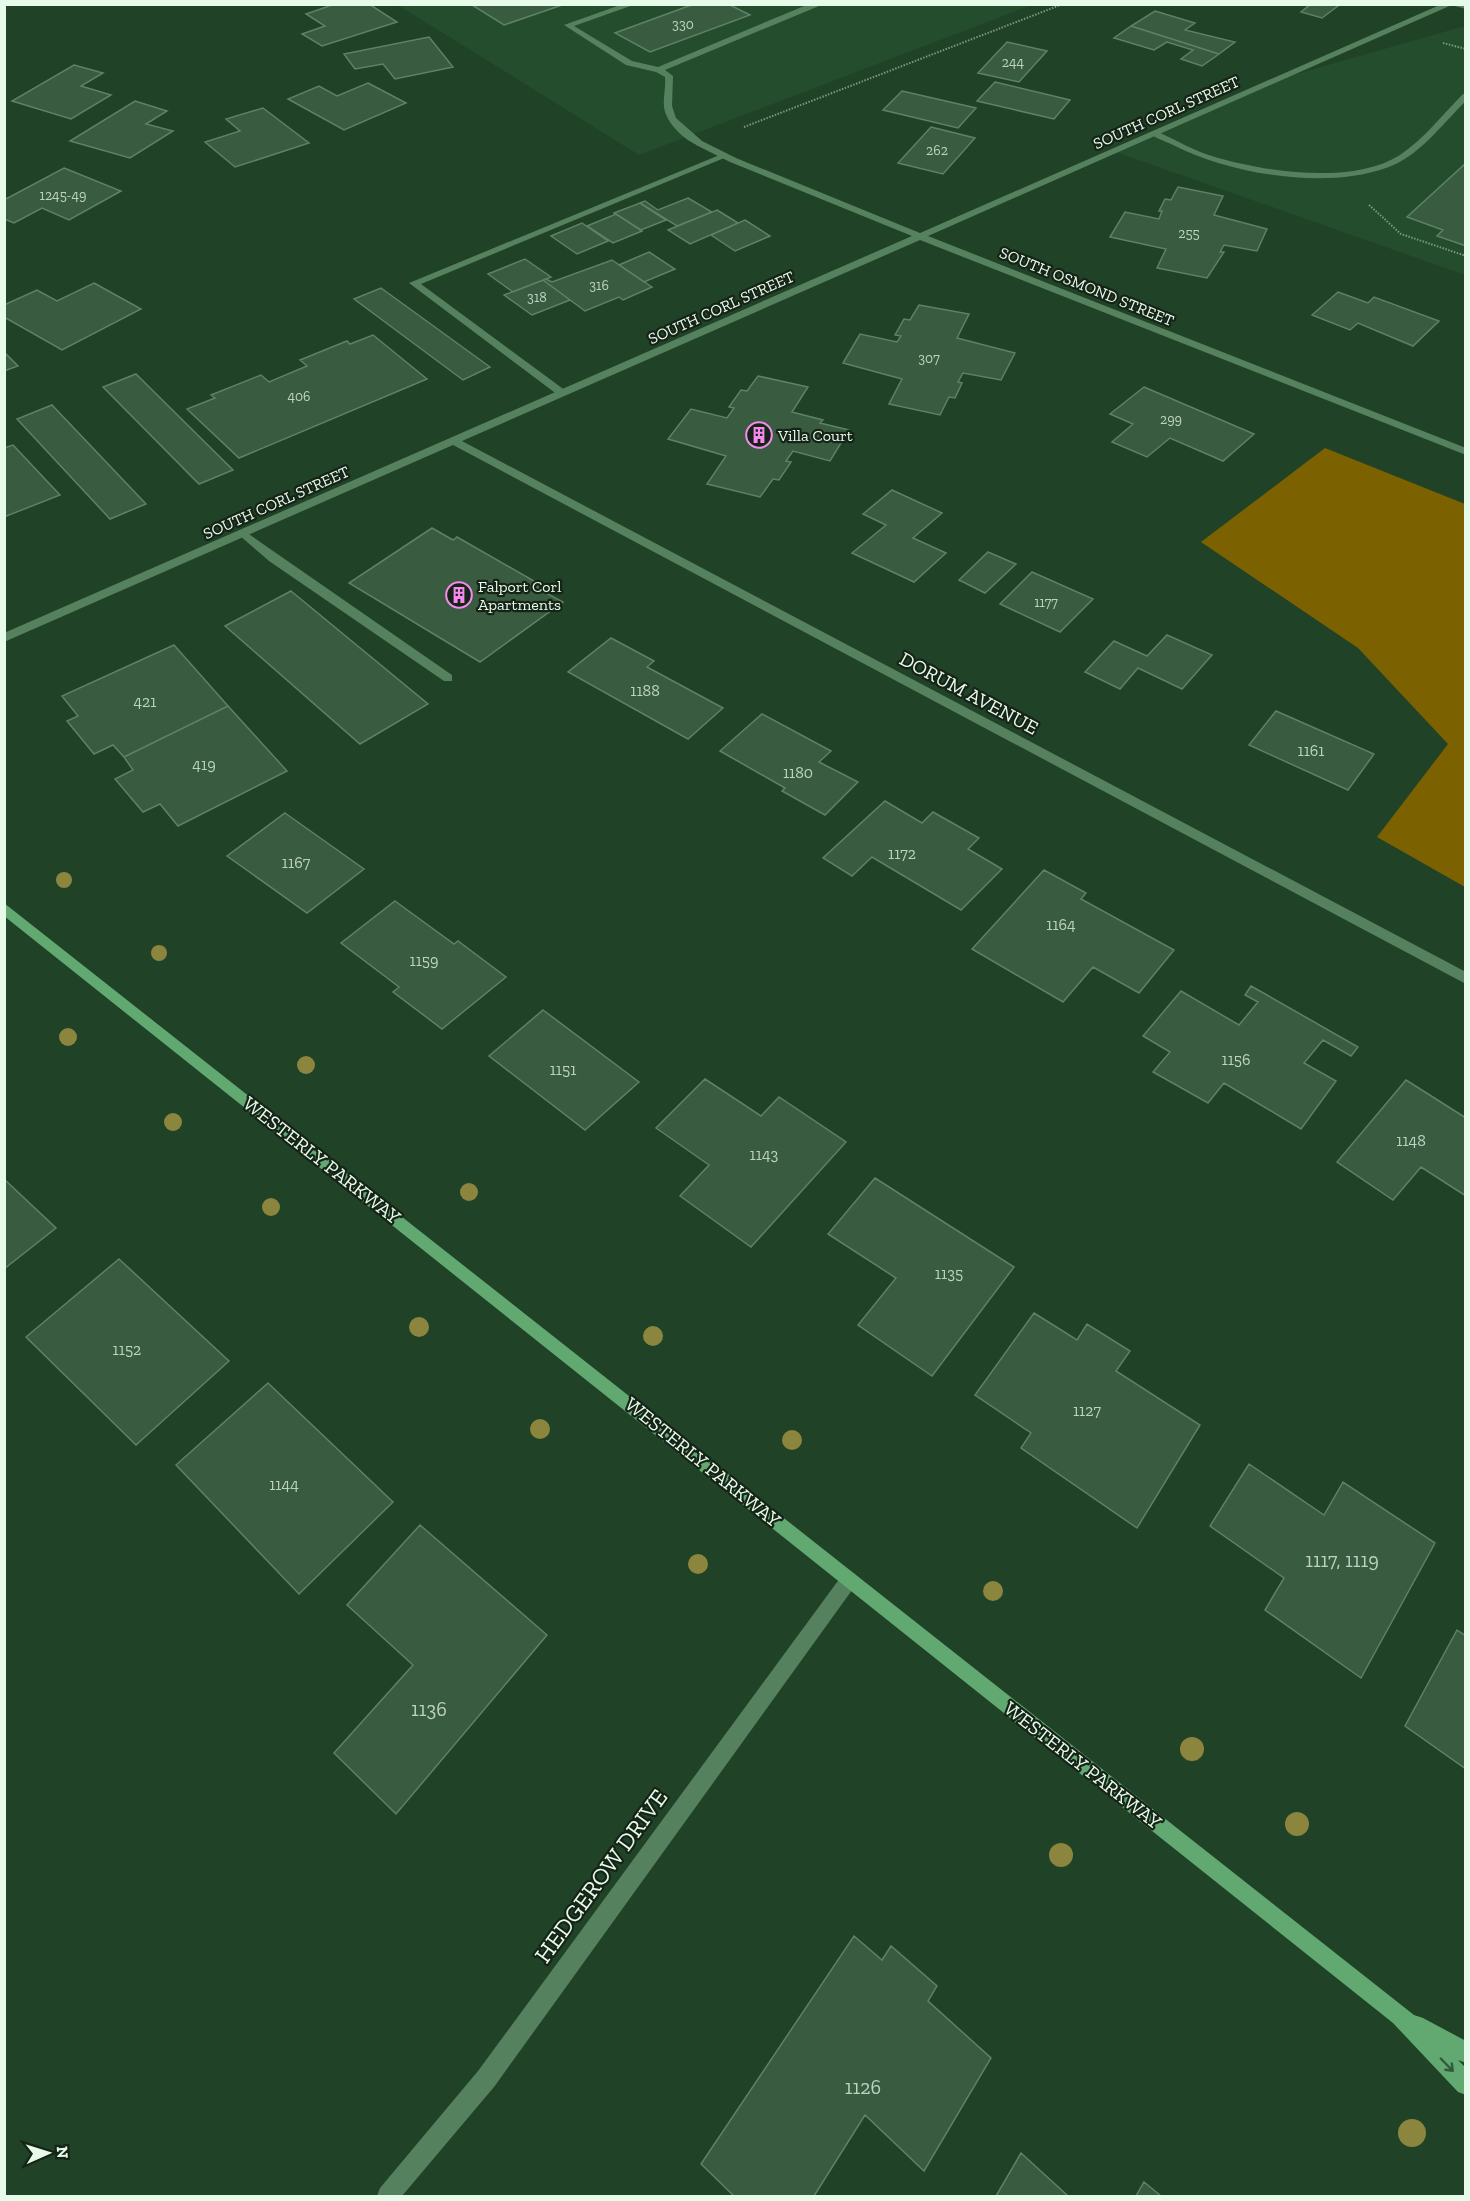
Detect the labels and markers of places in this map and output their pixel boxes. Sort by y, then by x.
building icon: Villa Court [744,420,774,450]
place label: Villa Court [777,426,853,445]
place label: Falport Corl Apartments [478,577,561,614]
building icon: Falport Corl Apartments [444,580,474,610]

